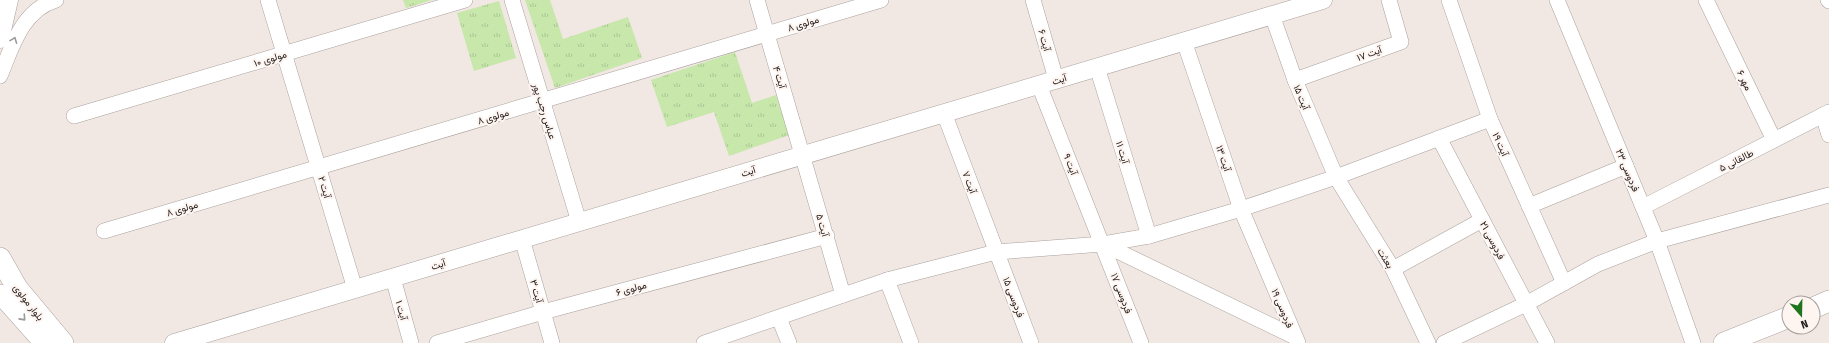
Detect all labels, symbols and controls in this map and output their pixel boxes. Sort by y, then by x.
street label: مولوی ۸ [786,13,821,34]
street label: آیت ۶ [1035,28,1053,53]
one-way arrow [10,37,18,44]
street label: آیت ۱۷ [1355,44,1384,64]
street label: مولوی ۱۰ [252,48,288,70]
street label: آیت ۴ [770,65,788,91]
street label: مهر ۶ [1734,68,1754,93]
street label: آیت [1050,72,1069,88]
street label: عباس رجب پور [529,81,558,141]
street label: آیت ۱۵ [1291,83,1312,112]
street label: مولوی ۸ [476,106,511,127]
street label: آیت ۱۹ [1490,131,1511,159]
street label: آیت ۱۱ [1113,140,1131,166]
street label: آیت ۱۳ [1213,144,1233,173]
street label: فردوسی ۲۳ [1613,147,1642,194]
street label: طالقانی ۵ [1717,147,1756,175]
street label: آیت ۹ [1060,152,1080,177]
street label: آیت [739,164,758,180]
street label: آیت ۷ [959,169,979,196]
street label: آیت ۲ [315,175,333,200]
street label: مولوی ۸ [165,198,200,219]
street label: آیت ۵ [813,213,831,239]
street label: فردوسی ۲۱ [1477,219,1507,262]
street label: بعثت [1374,246,1396,271]
street label: آیت [429,257,448,273]
street label: فردوسی ۱۷ [1108,271,1134,316]
street label: فردوسی ۱۵ [1000,275,1026,320]
street label: آیت ۳ [527,278,545,305]
street label: مولوی ۶ [615,279,648,299]
street label: بلوار مولوی [10,282,46,323]
street label: فردوسی ۱۹ [1268,287,1296,330]
north arrow [1781,295,1821,335]
street label: آیت ۱ [393,299,410,322]
one-way arrow [18,314,25,321]
text: N [1799,317,1810,331]

